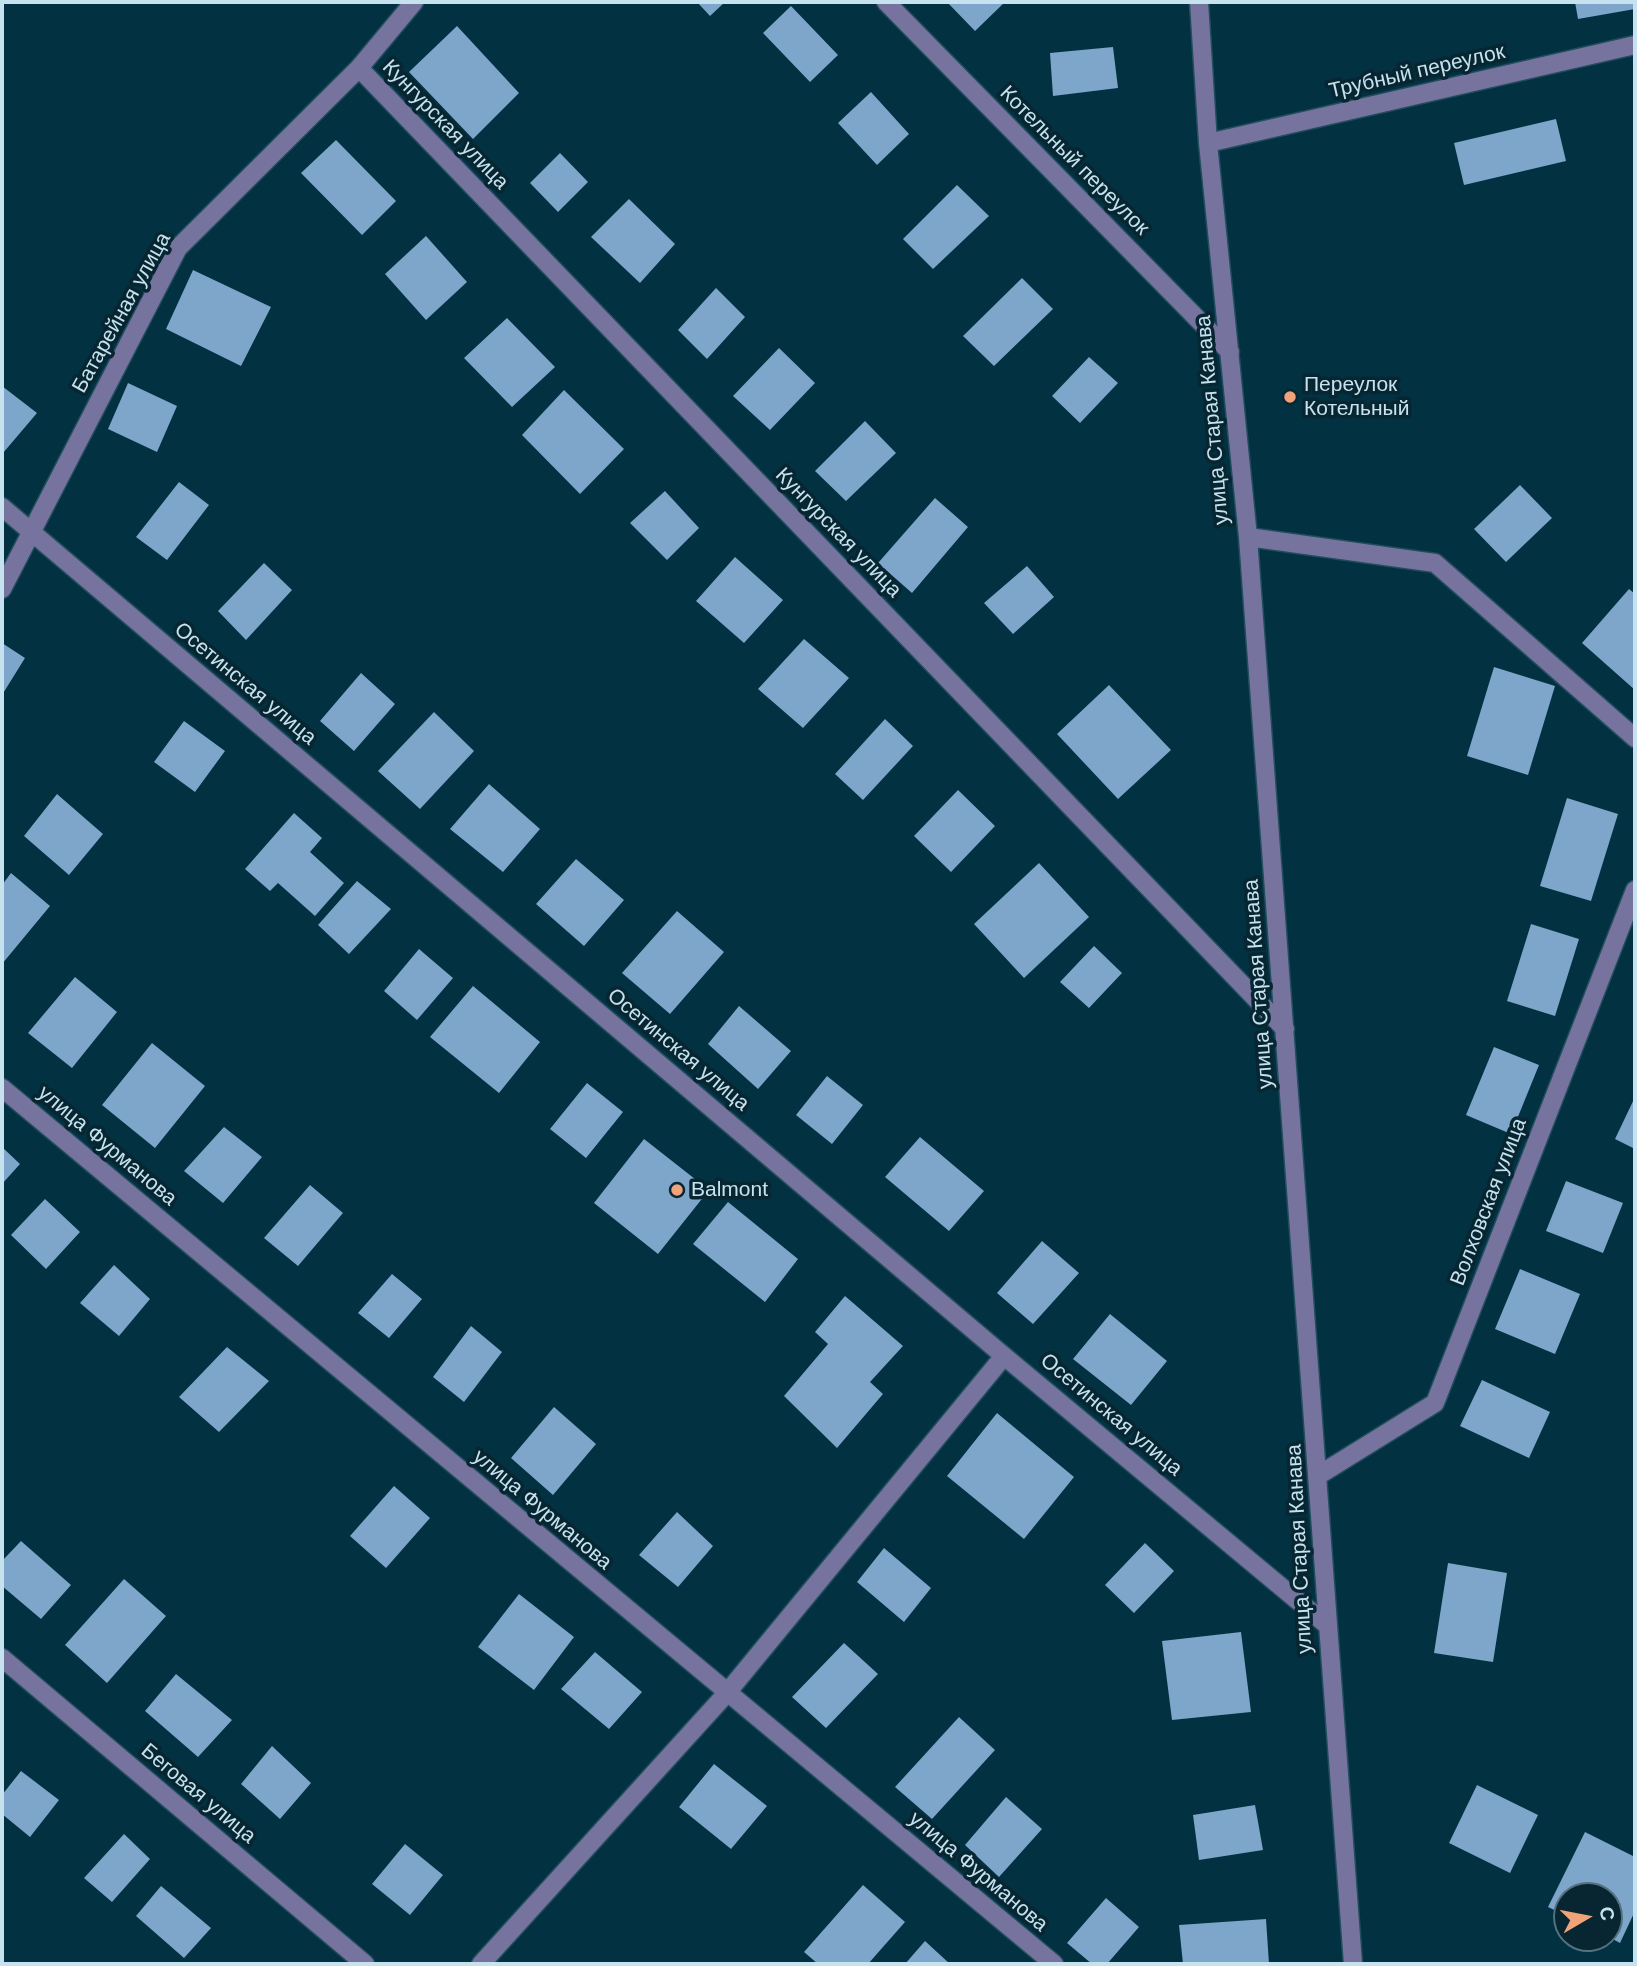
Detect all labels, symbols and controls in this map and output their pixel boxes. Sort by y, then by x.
street label: Трубный переулок [1327,40,1507,104]
street label: Кунгурская улица [377,55,513,195]
street label: Котельный переулок [994,81,1154,241]
street label: Батарейная улица [68,228,176,398]
street label: улица Старая Канава [1191,314,1235,526]
place label: Переулок Котельный [1304,372,1409,422]
marker: Переулок Котельный [1282,389,1298,405]
street label: Кунгурская улица [770,463,906,603]
street label: Осетинская улица [169,617,321,751]
street label: улица Старая Канава [1239,878,1279,1090]
street label: Осетинская улица [602,983,754,1117]
street label: улица Фурманова [32,1081,182,1211]
street label: Волховская улица [1446,1115,1532,1289]
place label: Balmont [691,1177,768,1203]
marker: Balmont [669,1182,685,1198]
street label: Осетинская улица [1035,1348,1187,1482]
street label: улица Старая Канава [1282,1443,1318,1655]
street label: улица Фурманова [467,1445,617,1575]
street label: Беговая улица [136,1739,260,1849]
street label: улица Фурманова [903,1807,1053,1937]
north arrow [1553,1882,1623,1952]
text: С [1596,1905,1619,1922]

